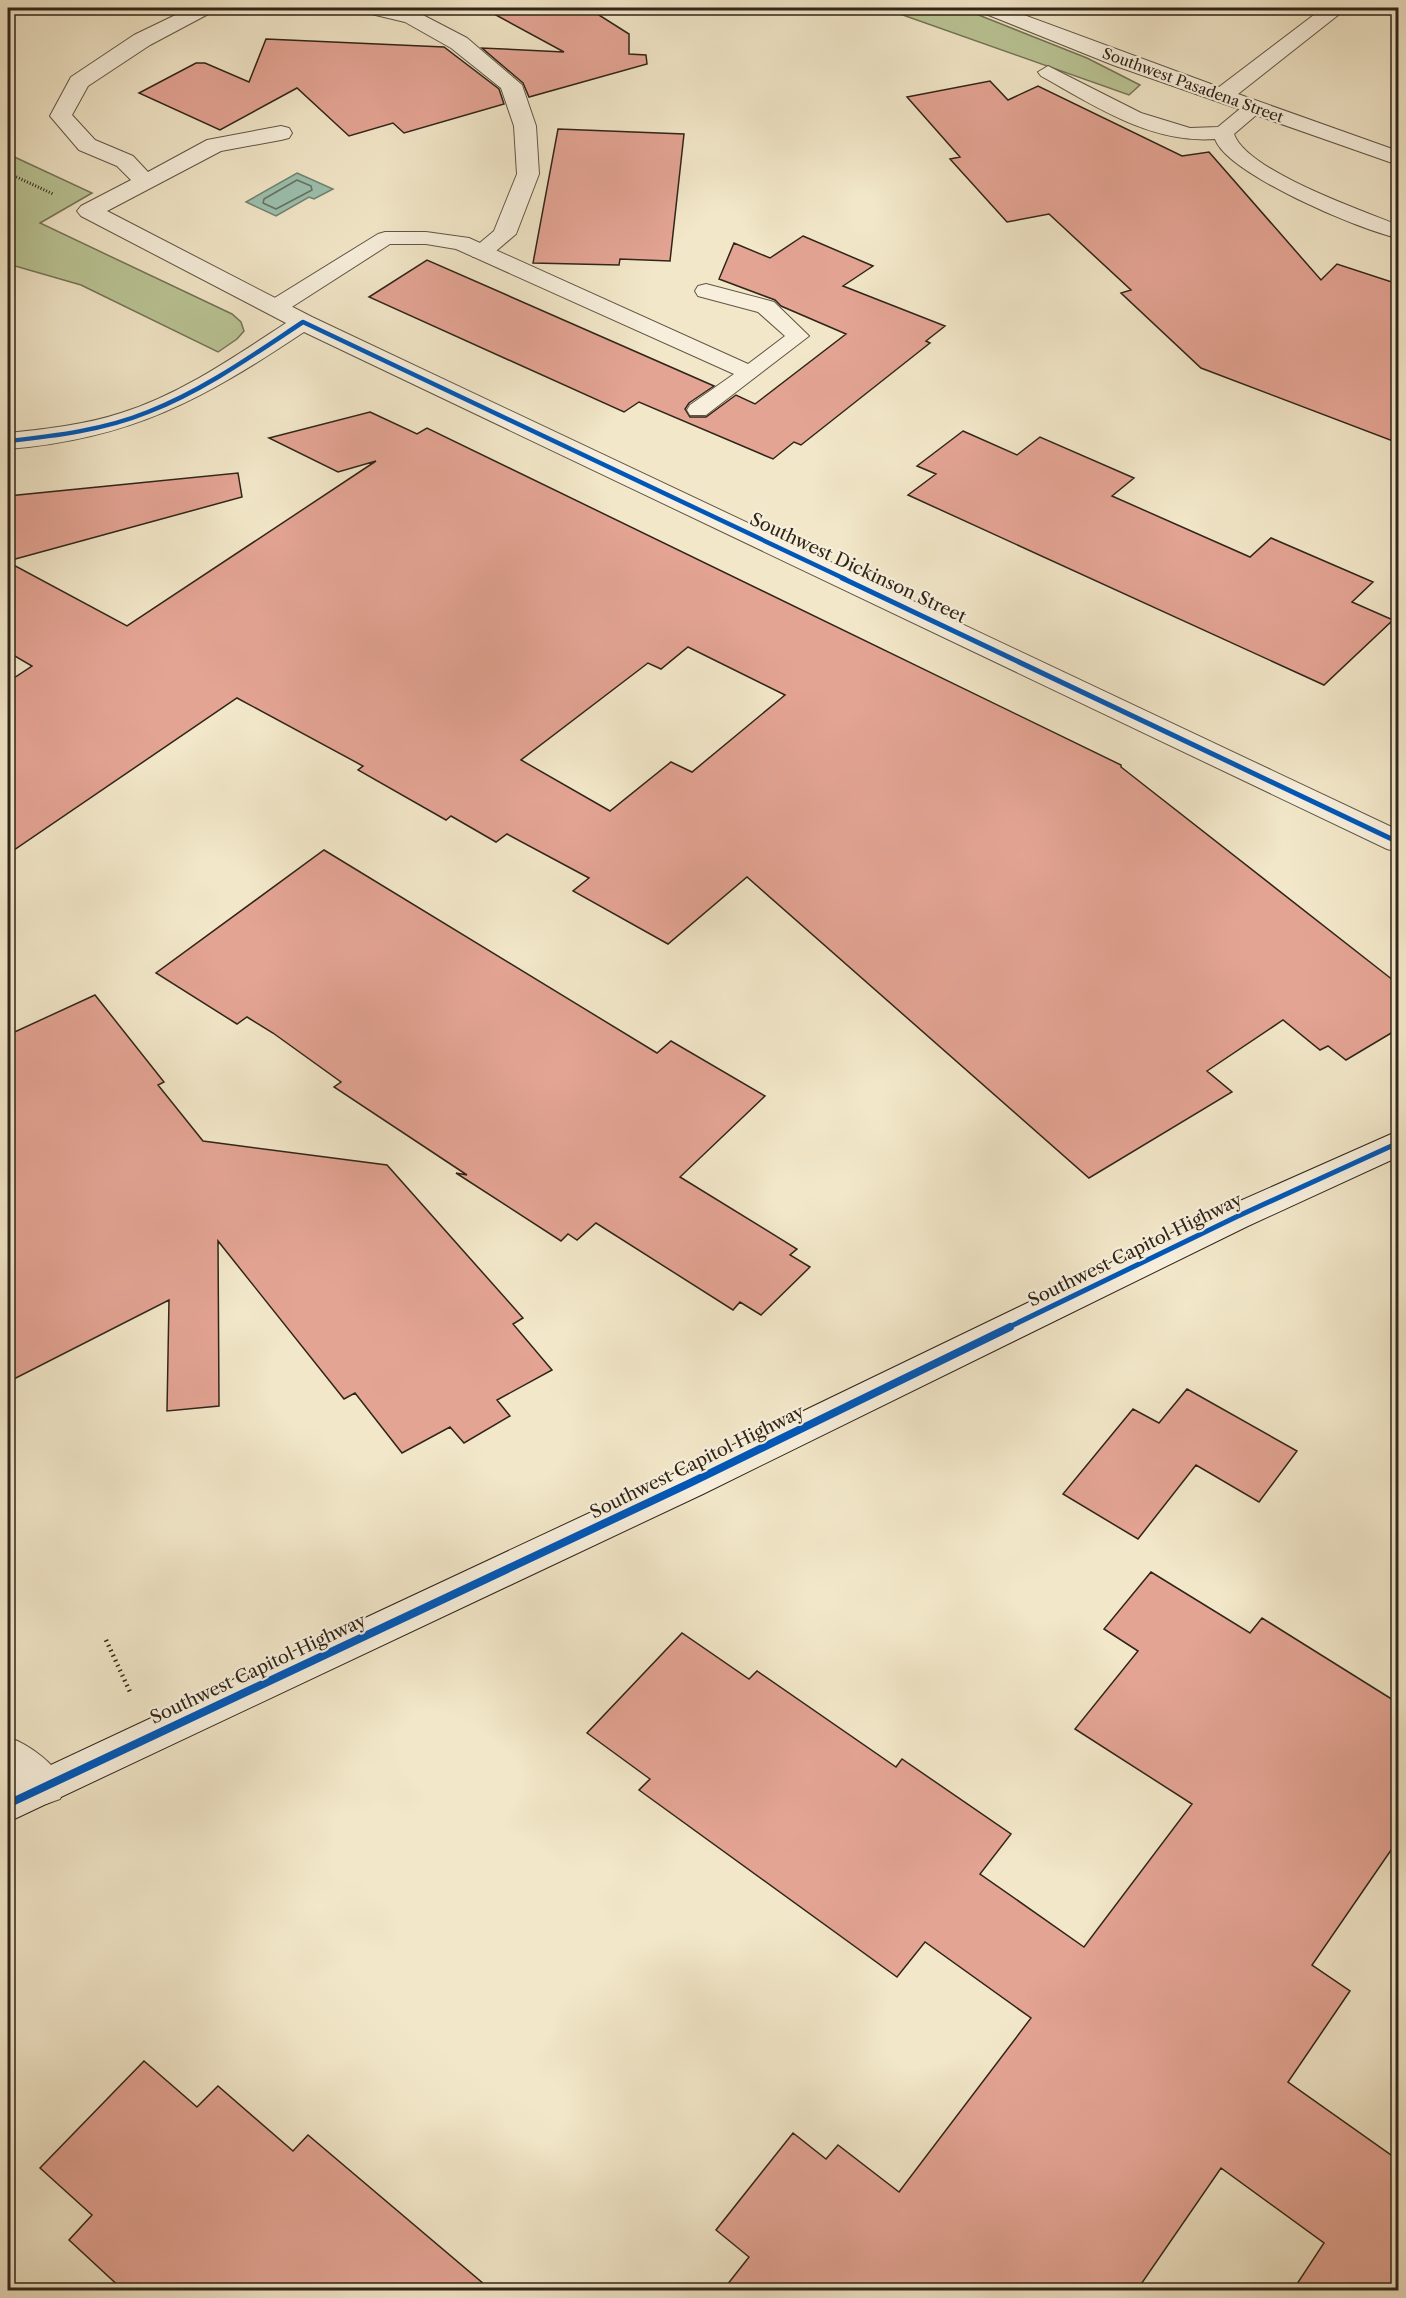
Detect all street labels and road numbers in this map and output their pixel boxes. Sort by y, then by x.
street label: Southwest Pasadena Street [1100,43,1287,127]
street label: Southwest Dickinson Street [746,508,970,628]
street label: Southwest Capitol Highway [1024,1188,1247,1312]
street label: Southwest Capitol Highway [586,1400,809,1524]
street label: Southwest Capitol Highway [147,1609,370,1729]

